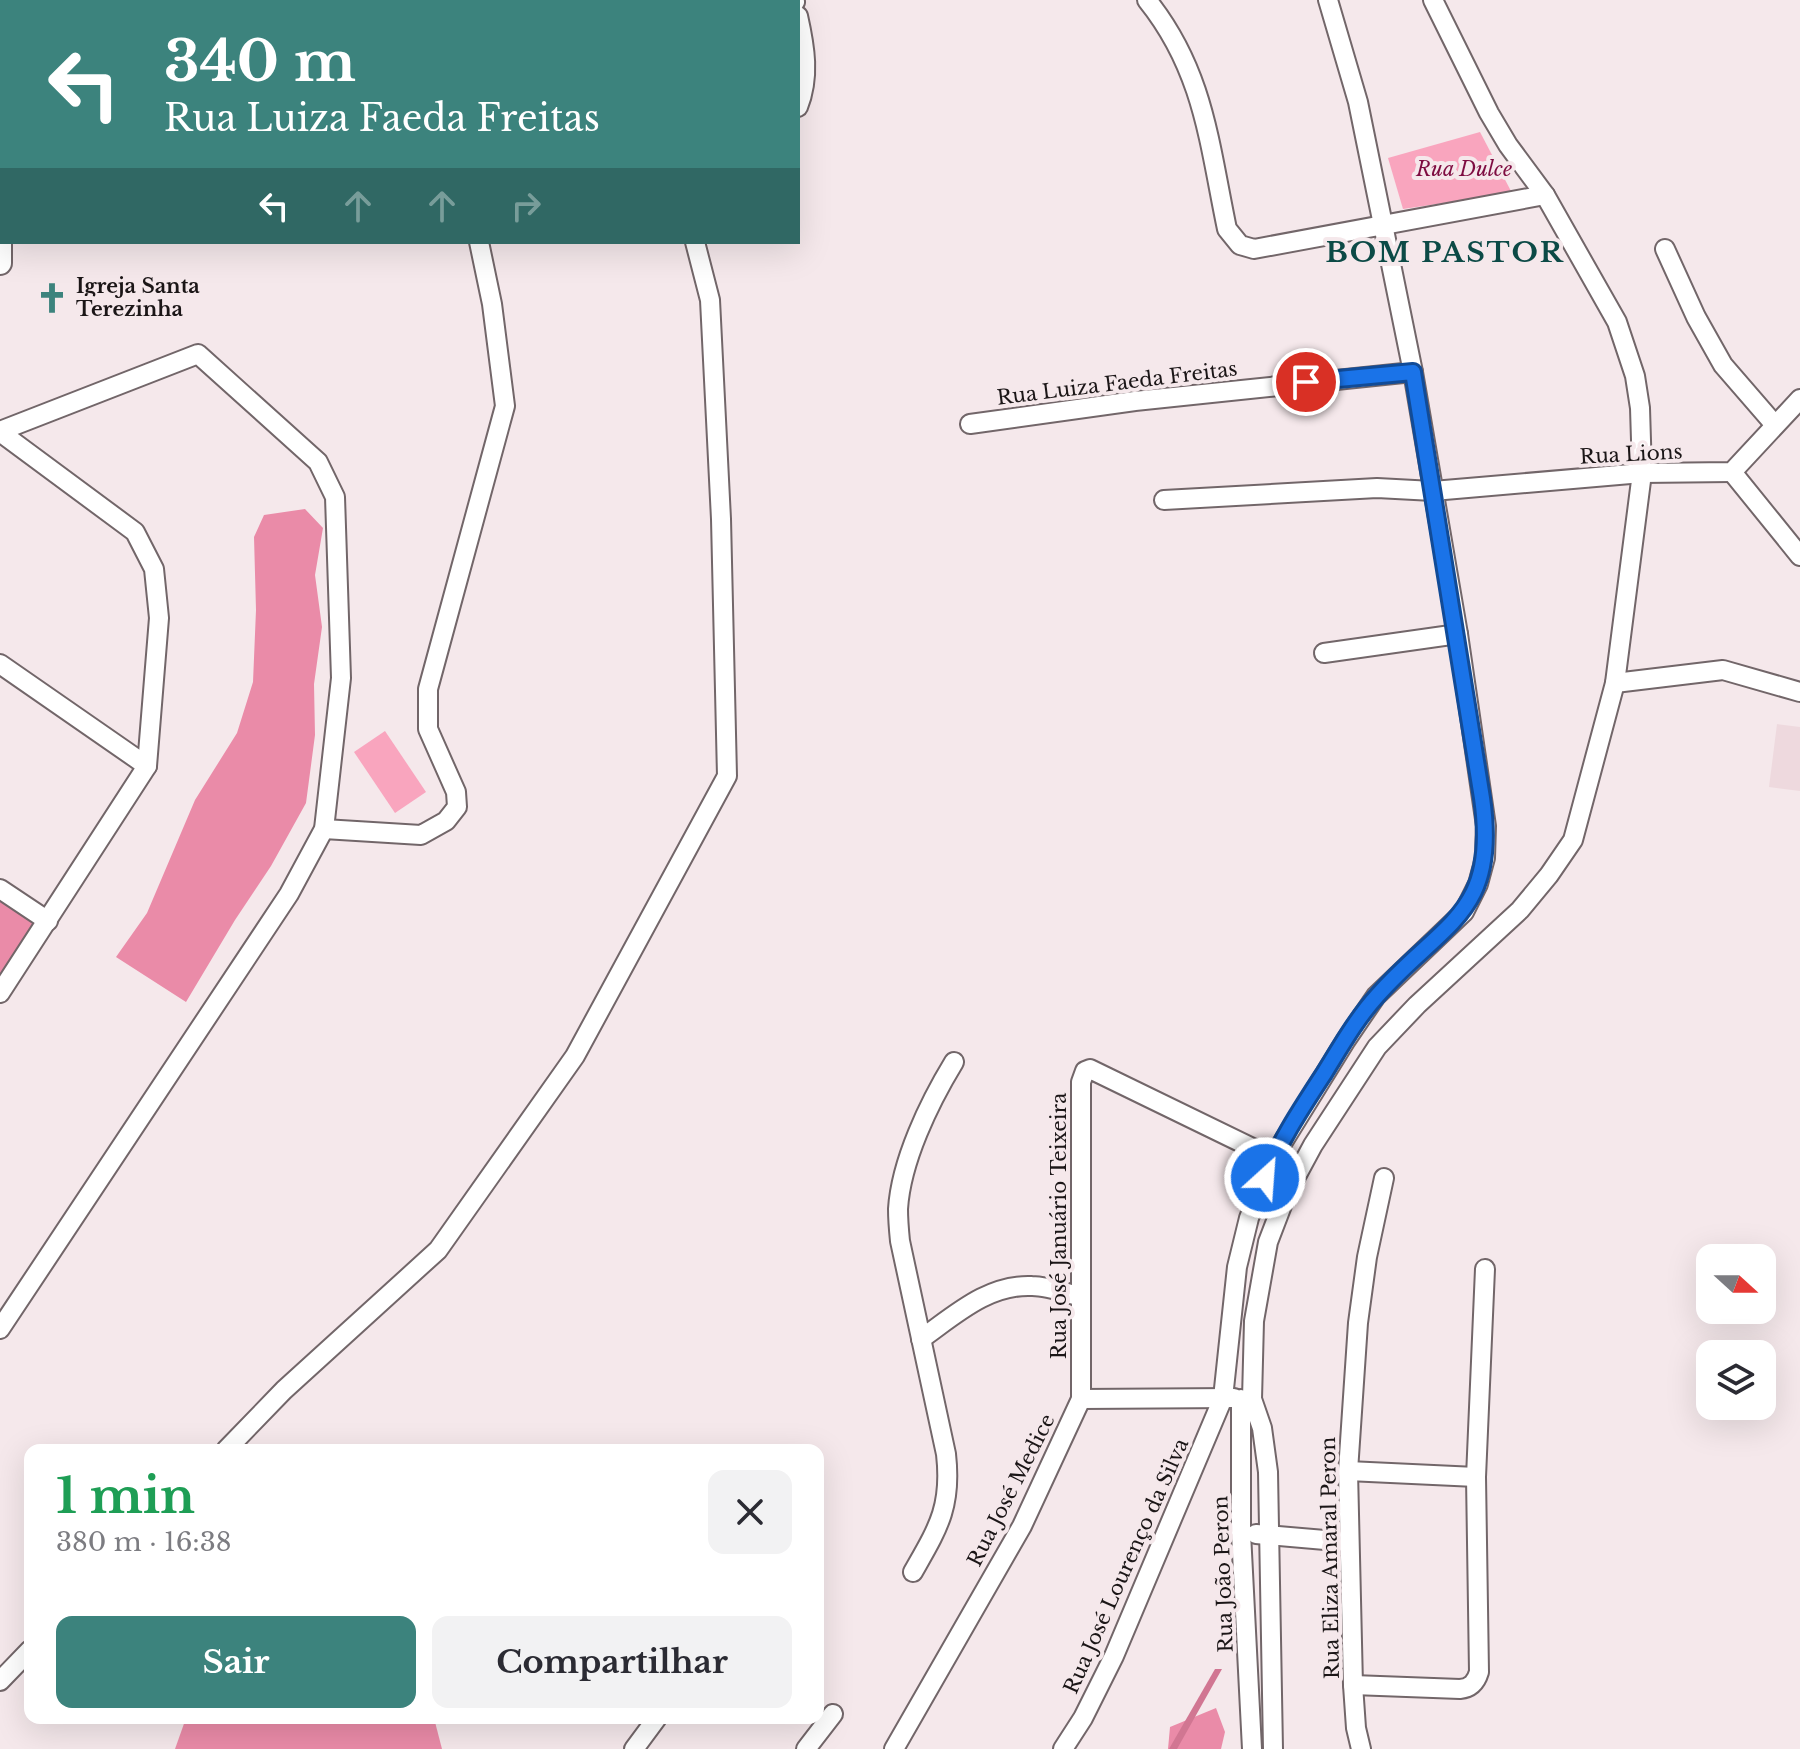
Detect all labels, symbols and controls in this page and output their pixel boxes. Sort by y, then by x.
text: 340 m [164,27,356,96]
icon: left [32,32,136,136]
text: Rua Luiza Faeda Freitas [164,96,600,141]
park label: Rua Dulce [1415,157,1512,181]
icon: left [252,184,296,228]
icon: ahead [336,184,380,228]
icon: ahead [420,184,464,228]
icon: right [504,184,548,228]
district label: BOM PASTOR [1325,235,1565,270]
place label: Igreja Santa Terezinha [76,274,200,321]
church icon: Igreja Santa Terezinha [35,281,69,315]
pin [1272,348,1340,416]
street label: Rua Luiza Faeda Freitas [995,356,1239,410]
icon: arrive [1284,360,1328,404]
street label: Rua Lions [1579,439,1683,469]
street label: Rua José Januário Teixeira [1047,1092,1071,1359]
position arrow [1223,1136,1307,1220]
north arrow [1696,1244,1776,1324]
map controls [1696,1244,1776,1420]
button: layers [1696,1340,1776,1420]
street label: Rua José Medice [962,1410,1060,1570]
street label: Rua José Lourenço da Silva [1059,1434,1194,1697]
street label: Rua Eliza Amaral Peron [1316,1437,1344,1679]
text: 1 min [56,1466,195,1526]
button: close [708,1470,792,1554]
street label: Rua João Peron [1208,1495,1238,1653]
text: 380 m · 16:38 [56,1526,232,1558]
button: Sair [56,1616,416,1708]
button: Compartilhar [432,1616,792,1708]

